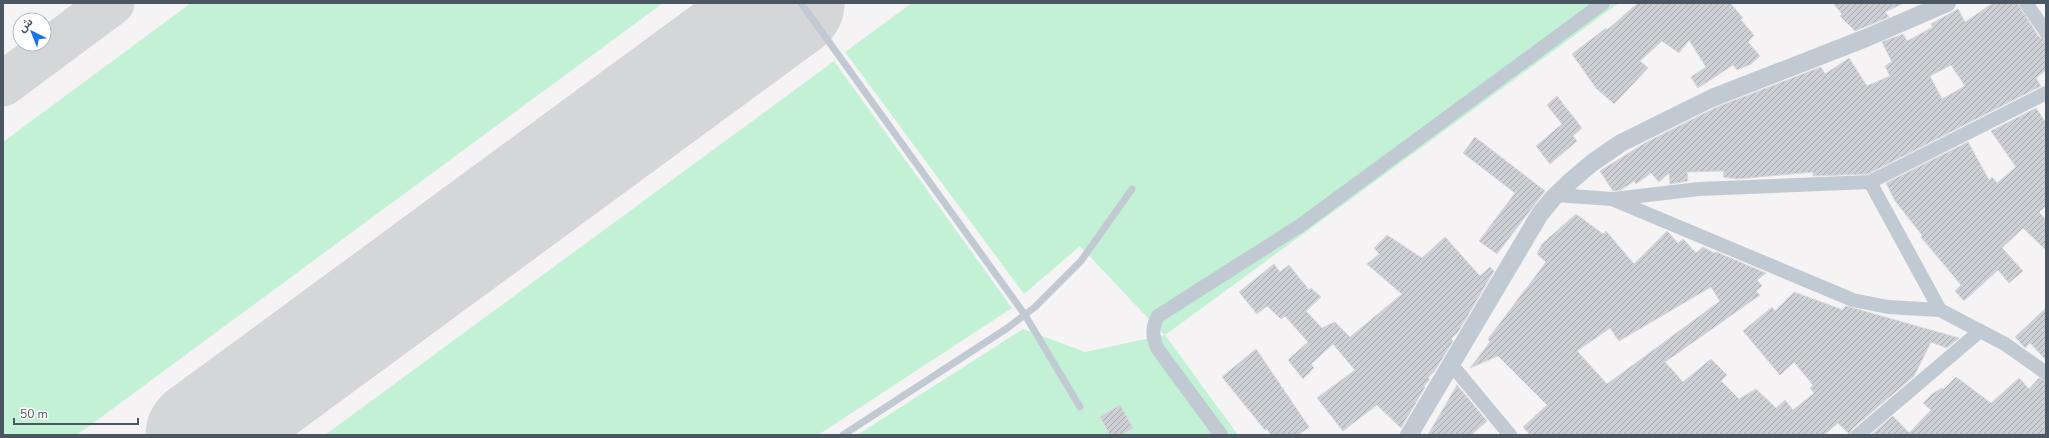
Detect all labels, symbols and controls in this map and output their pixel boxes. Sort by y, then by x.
north arrow [12,12,52,52]
text: ش [15,14,36,36]
scale bar [14,400,138,426]
text: 50 m [20,406,48,422]

